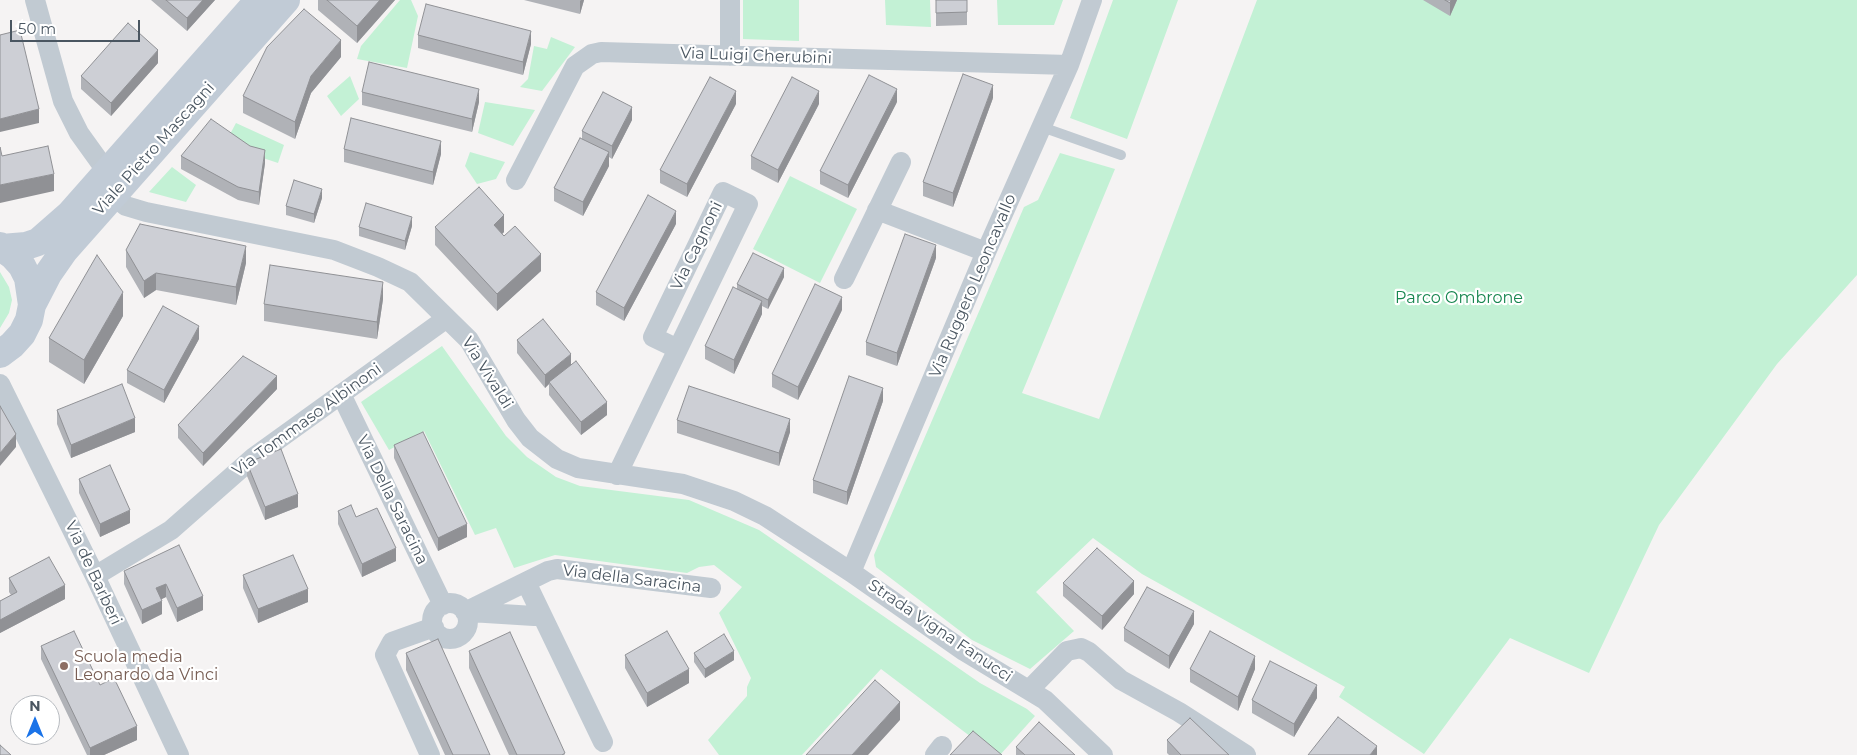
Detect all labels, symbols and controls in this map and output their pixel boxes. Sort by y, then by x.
scale bar [12,10,142,42]
text: 50 m [18,19,56,38]
street label: Via Luigi Cherubini [680,44,832,68]
street label: Viale Pietro Mascagni [89,79,219,219]
street label: Via Ruggero Leoncavallo [926,191,1020,381]
street label: Via Cagnoni [667,198,727,294]
park label: Parco Ombrone [1395,288,1523,308]
street label: Via Vivaldi [457,333,517,413]
street label: Via Tommaso Albinoni [229,359,385,481]
street label: Via Della Saracina [352,432,432,568]
street label: Via de Barberi [61,518,125,628]
street label: Via della Saracina [562,561,702,597]
street label: Strada Vigna Fanucci [864,576,1016,686]
place label: Scuola media Leonardo da Vinci [74,647,218,685]
marker: Scuola media Leonardo da Vinci [58,660,70,672]
north arrow [10,695,60,745]
text: N [29,697,41,715]

